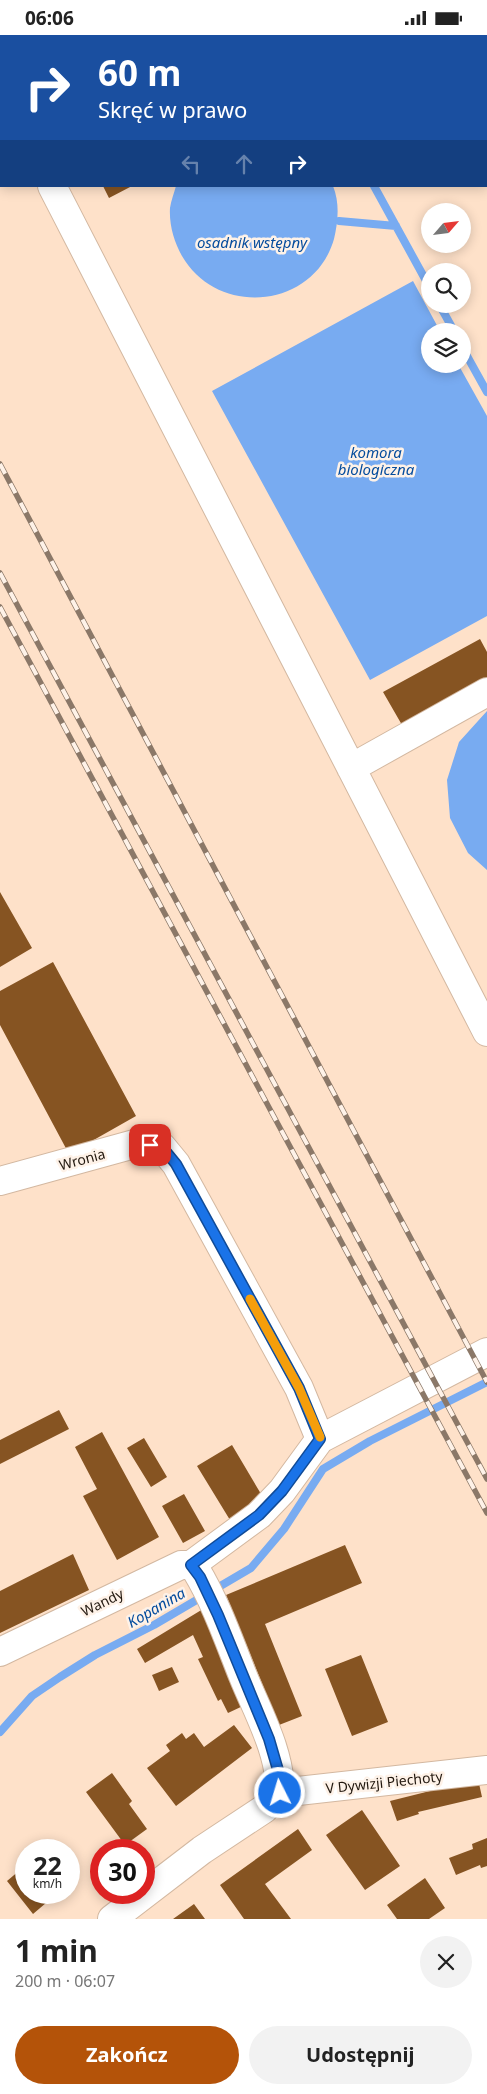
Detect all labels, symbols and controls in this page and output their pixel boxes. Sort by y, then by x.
text: 06:06 [25,5,74,31]
text: 60 m [98,49,181,96]
icon: right [15,55,80,120]
text: Skręć w prawo [98,94,247,124]
icon: left [177,150,205,178]
icon: ahead [230,150,258,178]
icon: right [283,150,311,178]
north arrow [421,203,471,253]
map controls [421,203,471,373]
water label: osadnik wstępny [197,232,308,252]
button: search [421,263,471,313]
button: layers [421,323,471,373]
water label: komora biologiczna [338,442,415,479]
pin [129,1124,171,1166]
icon: arrive [136,1131,164,1159]
street label: Wronia [57,1144,107,1174]
water label: Kopanina [123,1582,189,1632]
street label: Wandy [78,1583,127,1620]
position arrow [253,1766,305,1818]
street label: V Dywizji Piechoty [325,1766,444,1798]
speed limit sign: 30 [90,1839,155,1904]
text: 22 [33,1848,62,1882]
text: km/h [33,1875,62,1892]
text: 1 min [15,1930,98,1971]
button: close [420,1936,472,1988]
text: 200 m · 06:07 [15,1970,115,1992]
button: Zakończ [15,2026,239,2084]
button: Udostępnij [249,2026,472,2084]

